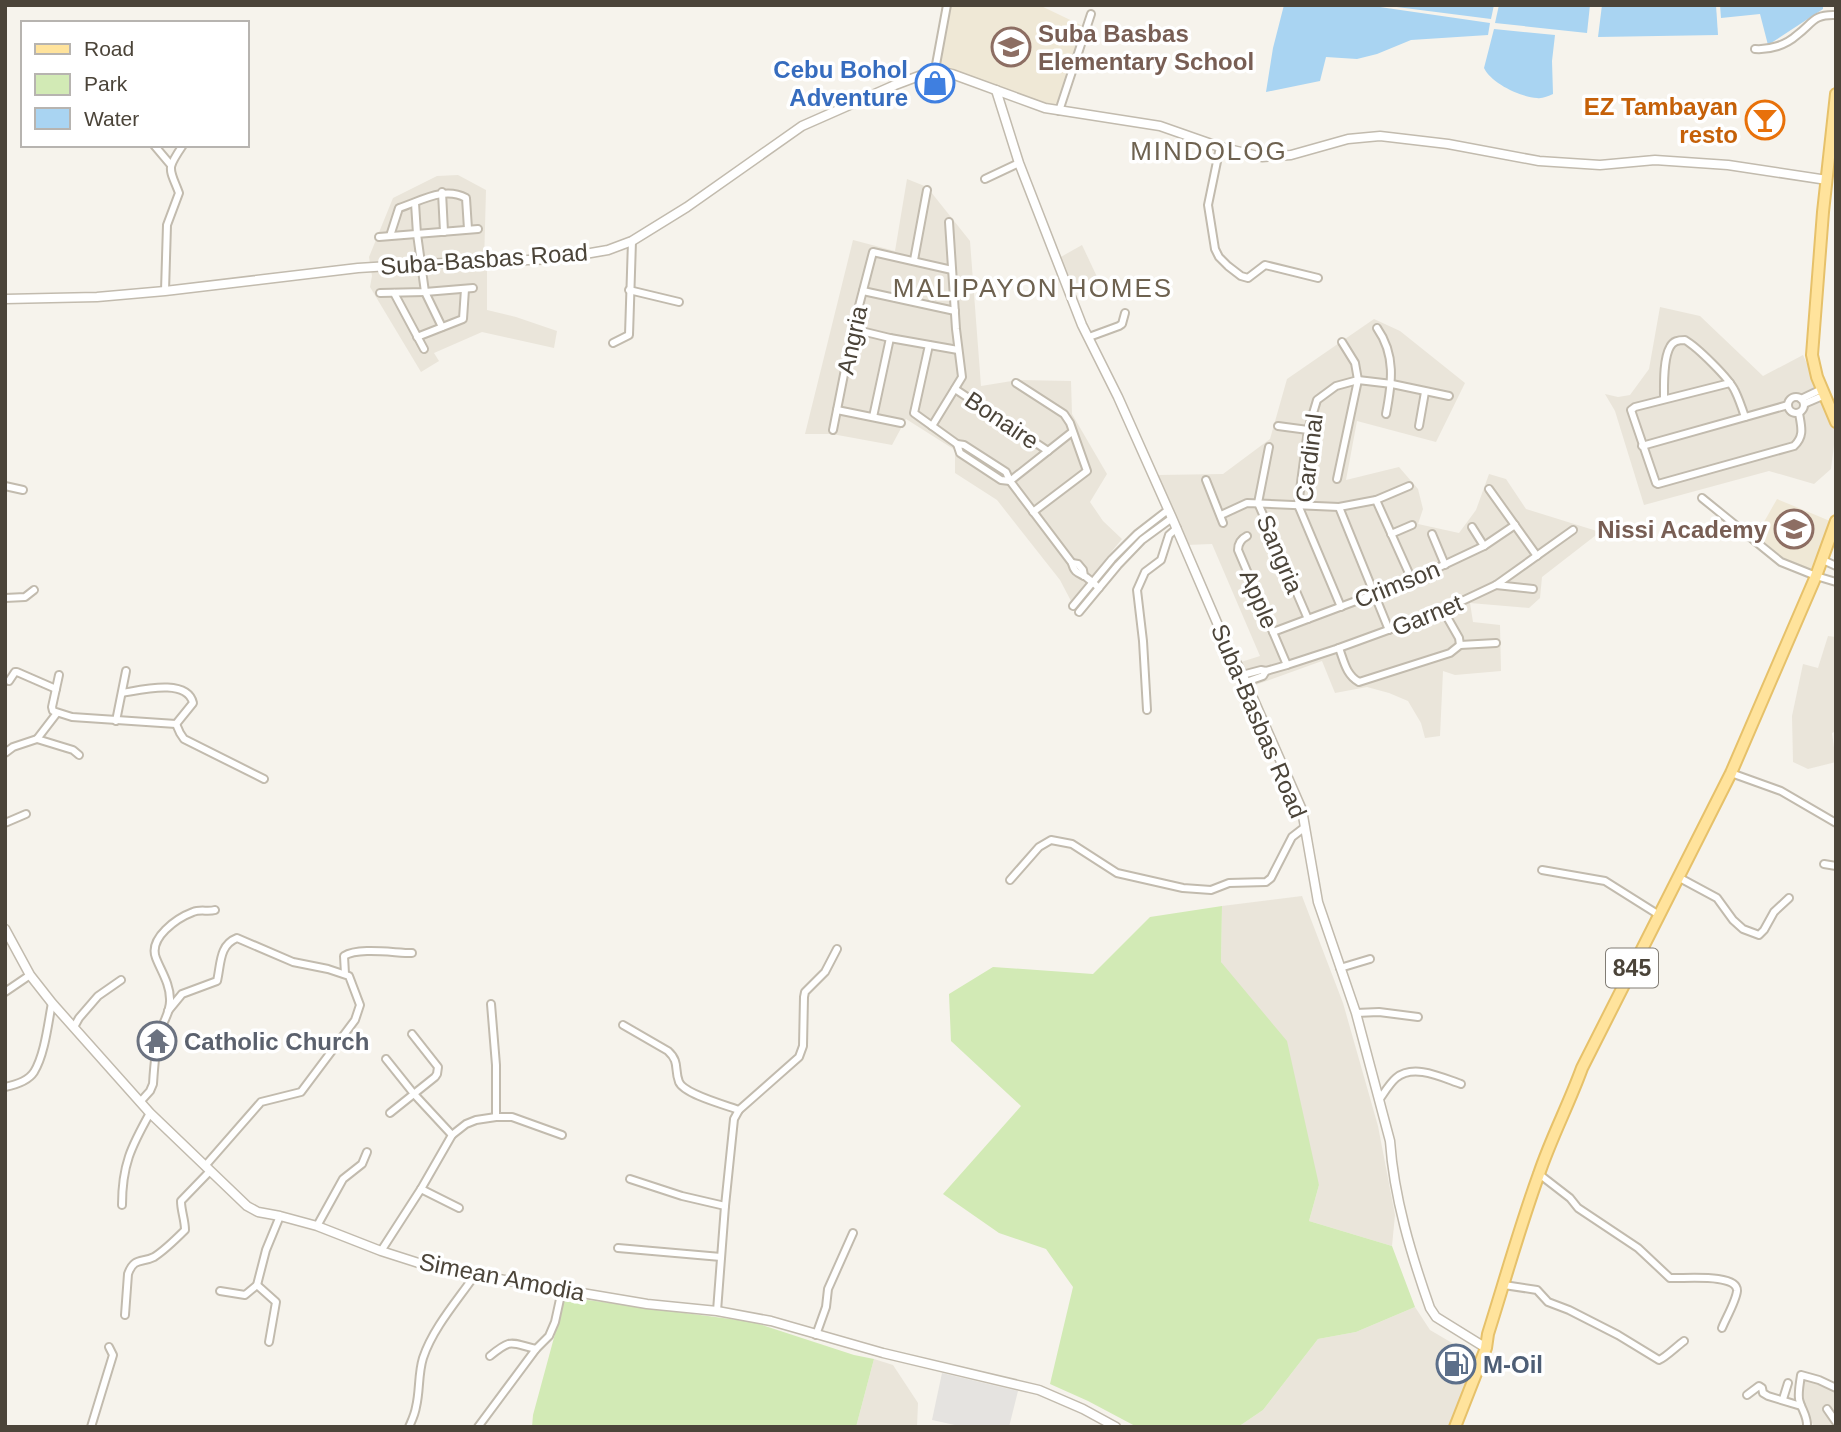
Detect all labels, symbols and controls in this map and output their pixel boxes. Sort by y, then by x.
place label: Suba Basbas Elementary School [1038,20,1254,75]
legend [21,21,248,147]
school or university icon: Suba Basbas Elementary School [990,26,1032,68]
text: Road [84,37,134,60]
place label: Cebu Bohol Adventure [773,56,908,111]
shop icon: Cebu Bohol Adventure [914,62,956,104]
text: Park [84,72,128,95]
place label: EZ Tambayan resto [1584,93,1738,148]
bar icon: EZ Tambayan resto [1744,99,1786,141]
text: Water [84,107,139,130]
district label: MINDOLOG [1130,136,1288,166]
street label: Suba-Basbas Road [379,238,589,280]
district label: MALIPAYON HOMES [893,273,1173,303]
street label: Angria [832,303,873,377]
street label: Bonaire [960,386,1044,454]
street label: Cardinal [1290,412,1328,504]
school or university icon: Nissi Academy [1773,508,1815,550]
street label: Sangria [1251,511,1309,598]
place label: Nissi Academy [1597,516,1768,543]
street label: Crimson [1351,555,1443,613]
street label: Apple [1235,565,1283,633]
street label: Garnet [1388,589,1466,641]
street label: Suba-Basbas Road [1206,620,1312,822]
road number: 845 [1606,948,1658,987]
temple icon: Catholic Church [136,1020,178,1062]
place label: Catholic Church [184,1028,369,1055]
street label: Simean Amodia [417,1248,588,1306]
fuel station icon: M-Oil [1435,1343,1477,1385]
place label: M-Oil [1483,1351,1543,1378]

